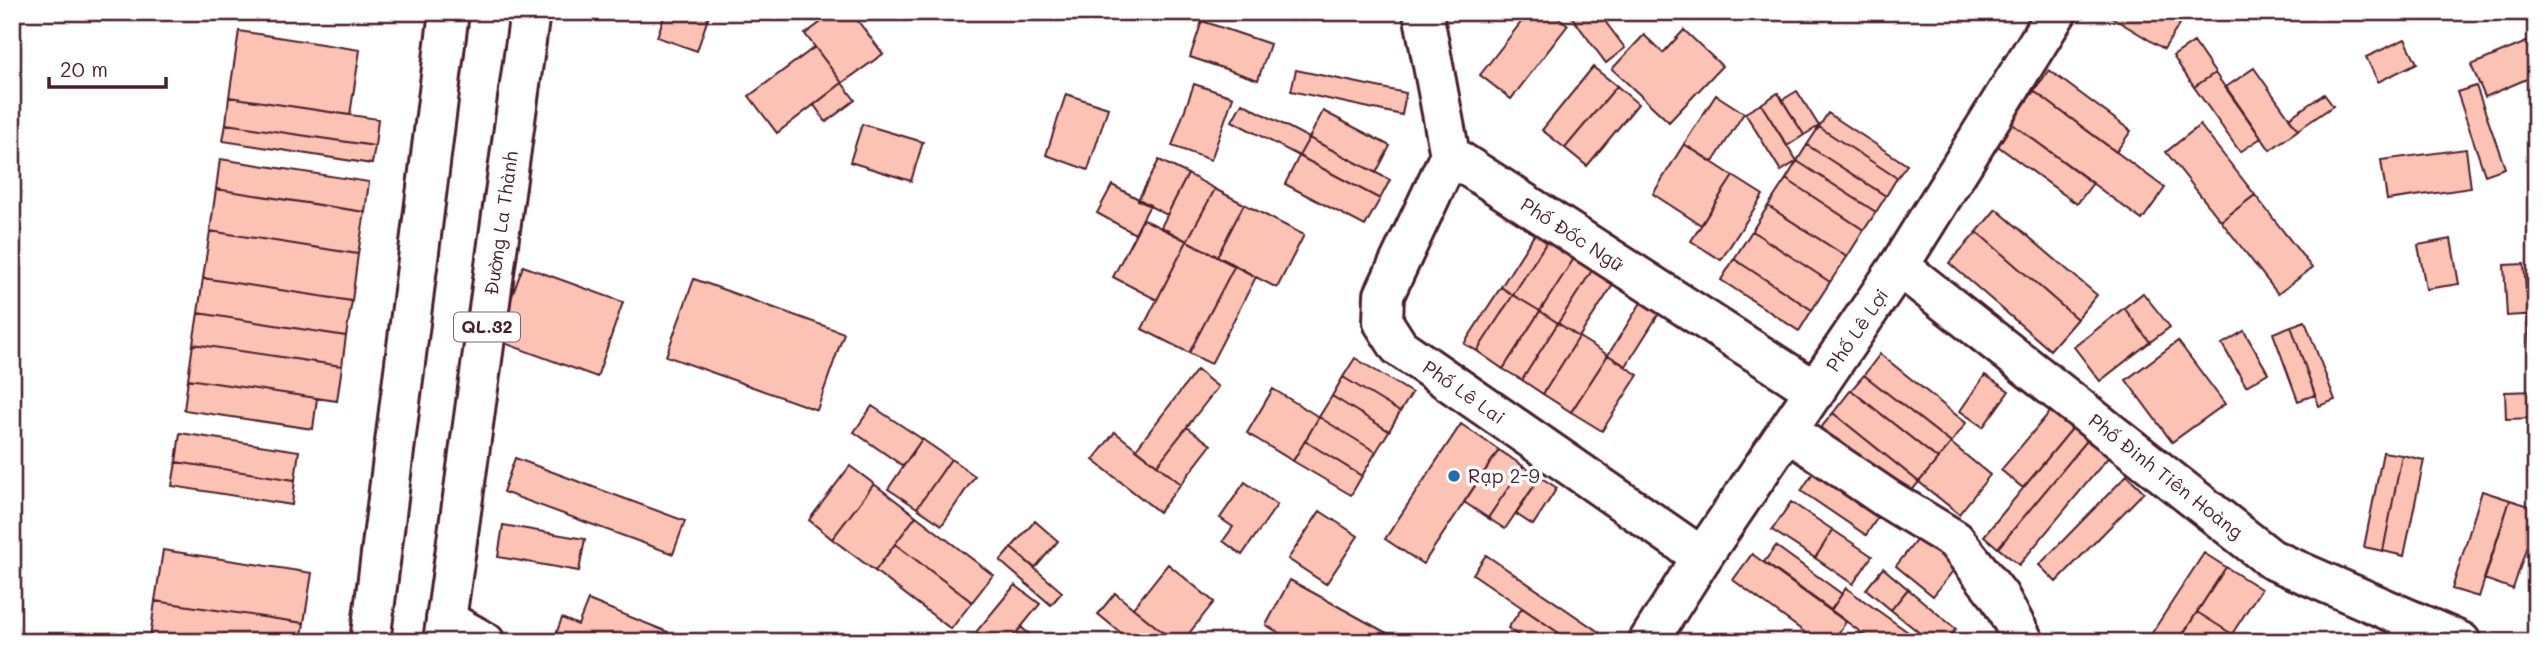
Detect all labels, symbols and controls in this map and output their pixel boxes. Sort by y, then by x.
scale bar [49,46,166,90]
text: 20 m [60,55,108,82]
street label: Đường La Thành [478,149,523,297]
street label: Phố Đốc Ngữ [1516,191,1629,276]
street label: Phố Lê Lợi [1820,284,1893,376]
road number: QL.32 [454,312,520,342]
street label: Phố Lê Lai [1418,354,1510,429]
street label: Phố Đinh Tiên Hoàng [2084,407,2249,544]
place label: Rạp 2-9 [1468,463,1540,488]
marker: Rạp 2-9 [1446,468,1462,484]

